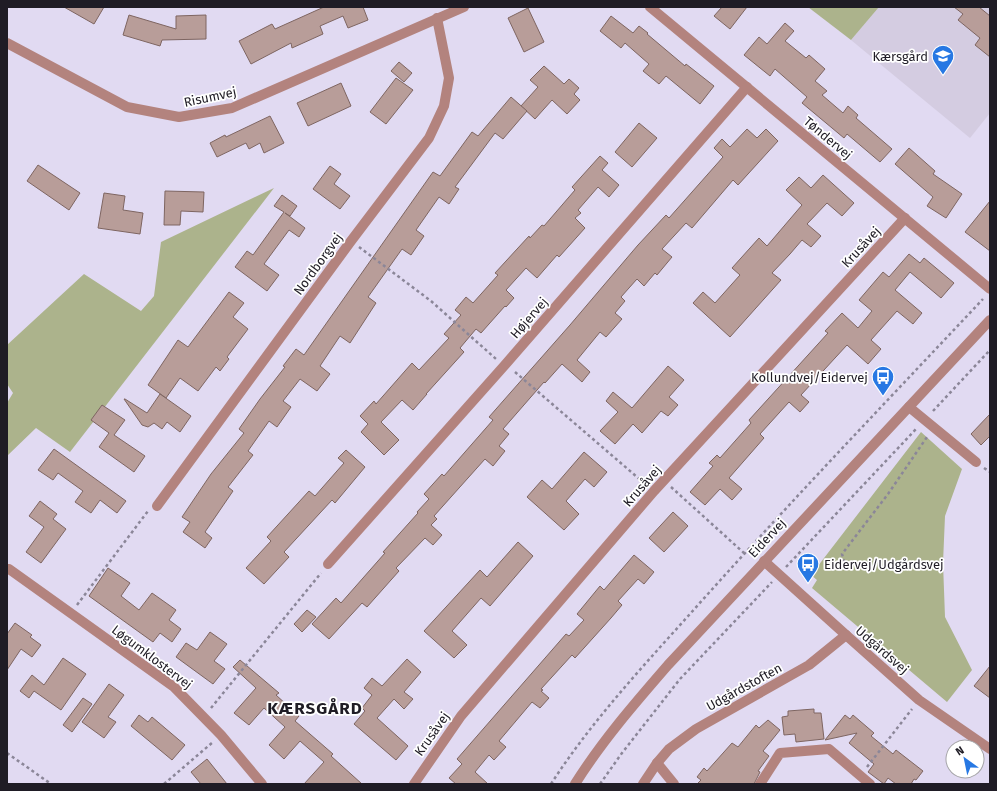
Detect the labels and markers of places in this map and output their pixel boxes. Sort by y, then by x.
school or university icon: Kærsgård [930,43,956,76]
place label: Kærsgård [873,49,928,64]
bus stop icon: Kollundvej/Eidervej [870,364,896,397]
place label: Kollundvej/Eidervej [751,370,868,385]
bus stop icon: Eidervej/Udgårdsvej [795,551,821,584]
place label: Eidervej/Udgårdsvej [824,557,944,572]

